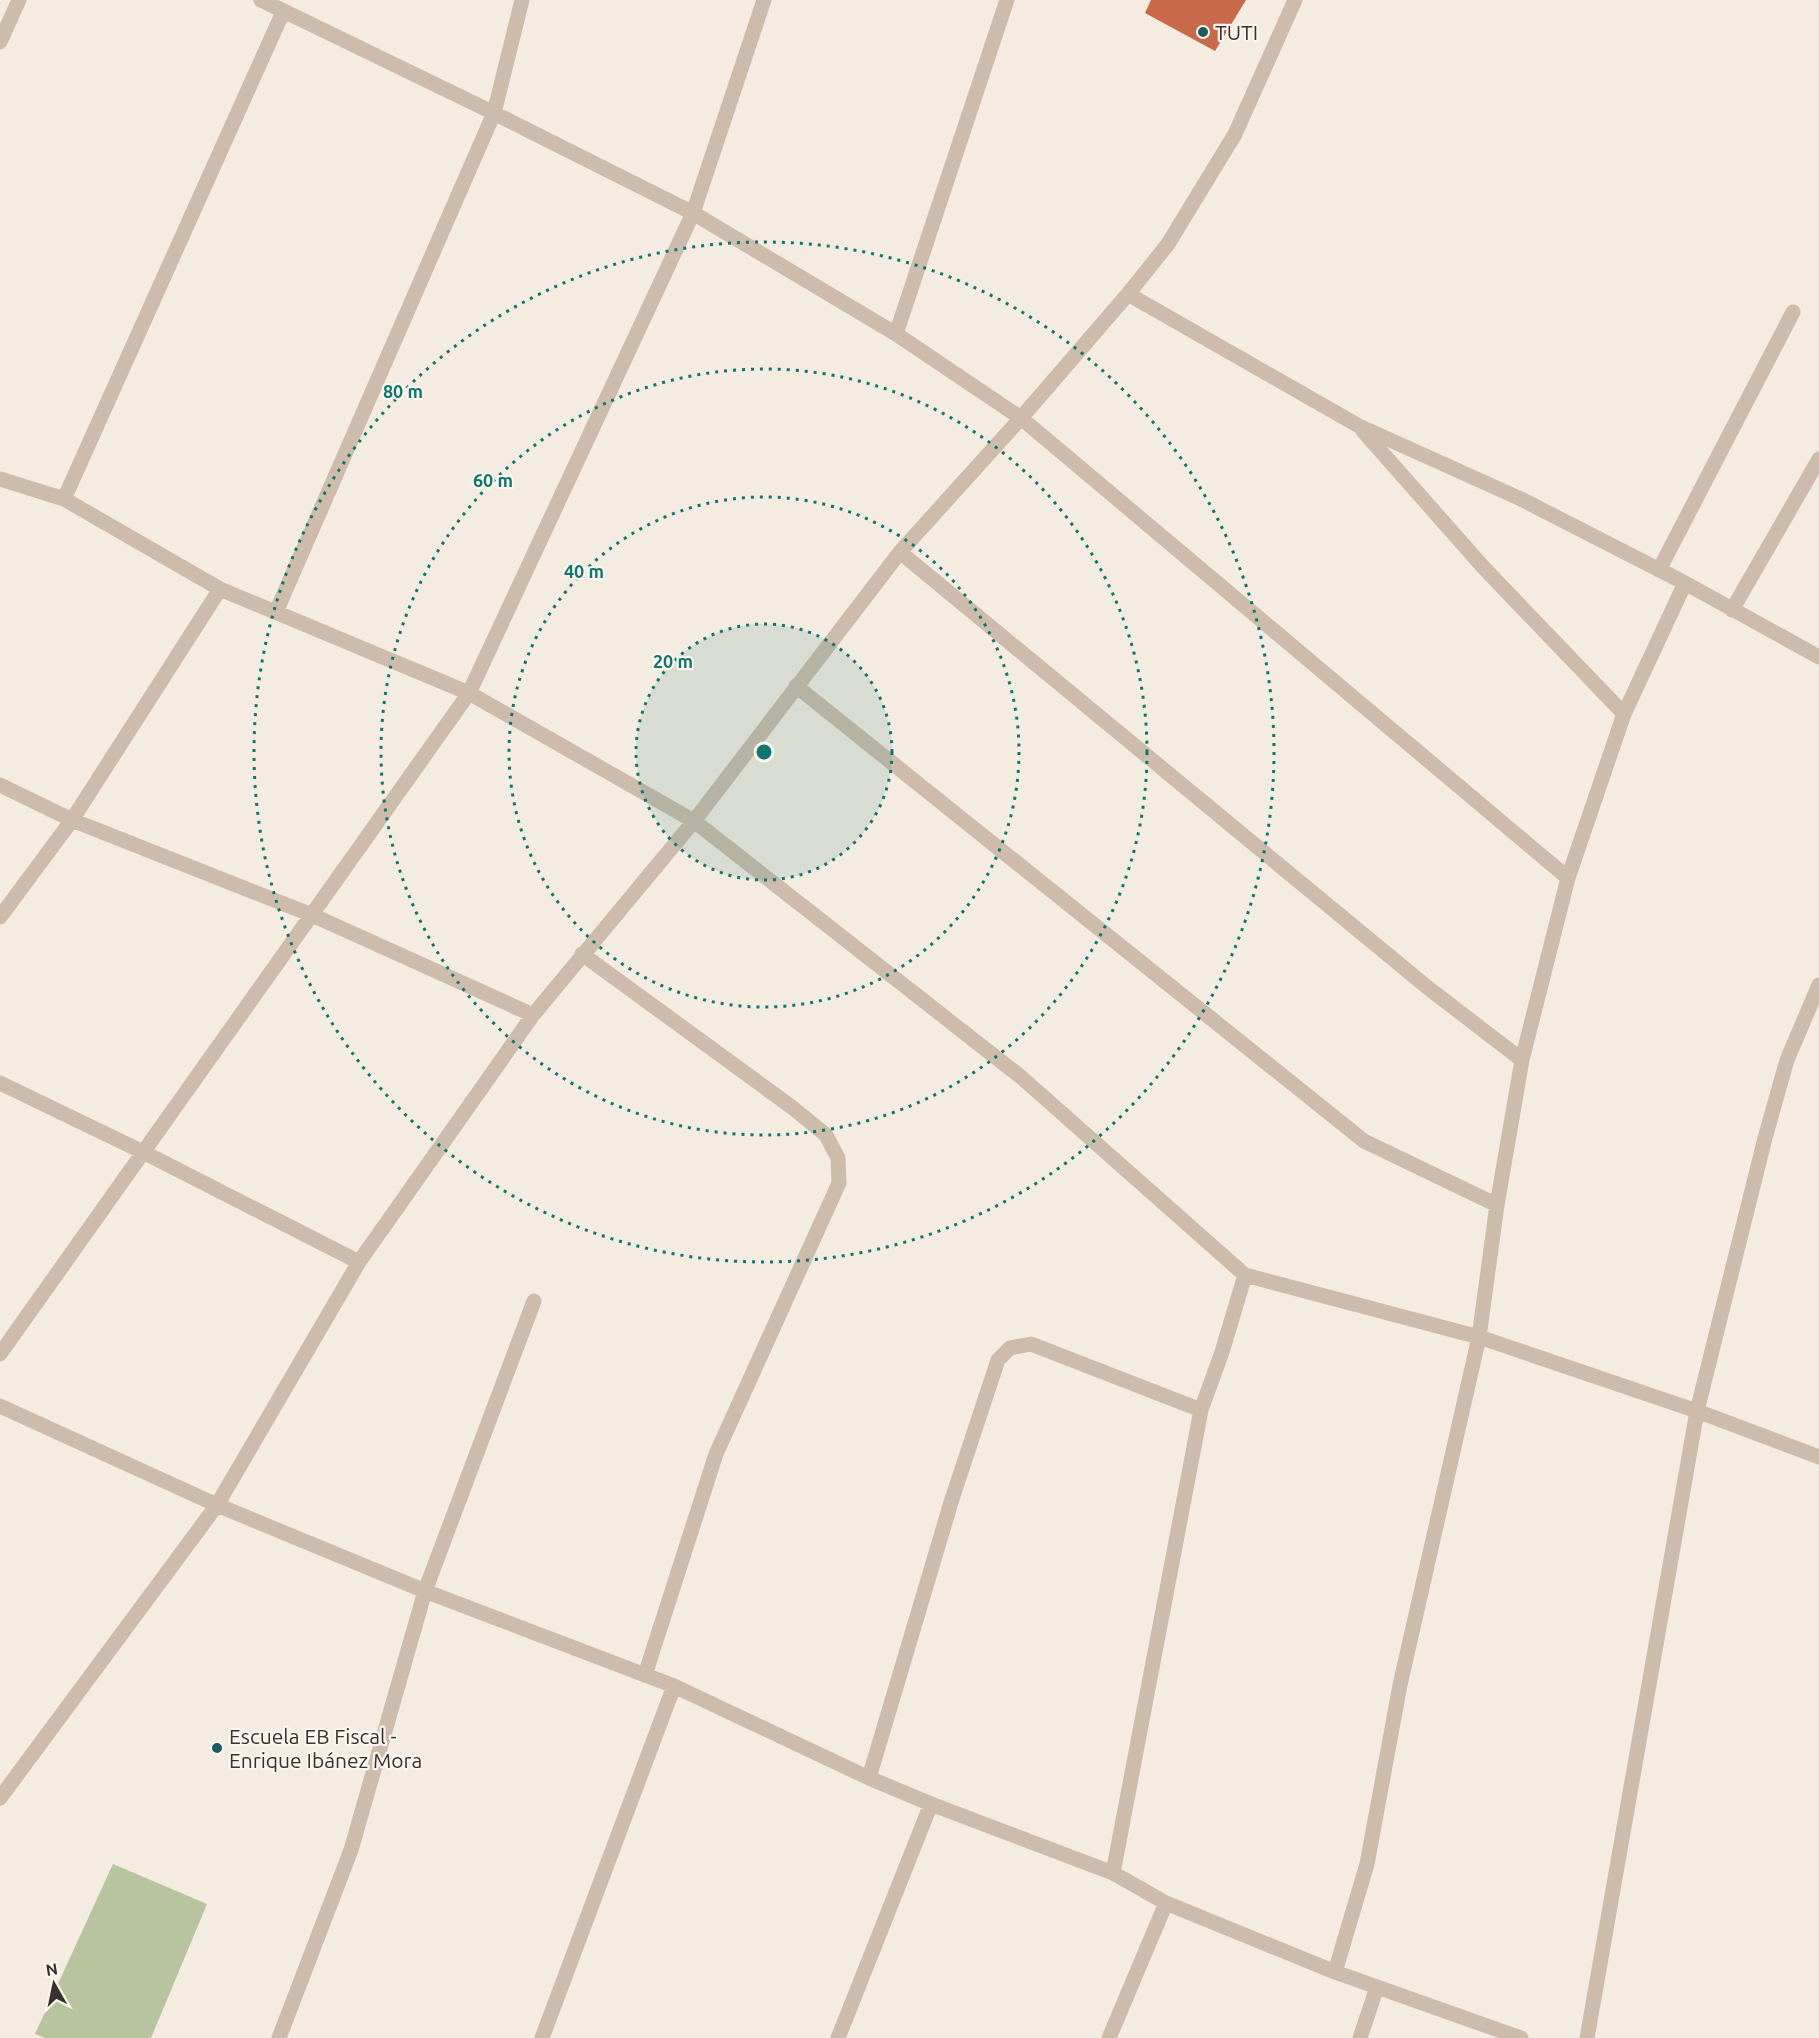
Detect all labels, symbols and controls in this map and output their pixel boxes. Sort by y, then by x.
place label: TUTI [1215,20,1258,44]
marker: TUTI [1196,25,1210,39]
text: 80 m [383,381,423,401]
text: 60 m [473,470,513,490]
text: 40 m [564,561,604,581]
text: 20 m [653,651,693,671]
centre of rings [754,742,774,762]
place label: Escuela EB Fiscal - Enrique Ibánez Mora [229,1724,422,1772]
marker: Escuela EB Fiscal - Enrique Ibánez Mora [210,1741,224,1755]
north arrow [24,1954,84,2014]
text: N [44,1959,59,1979]

